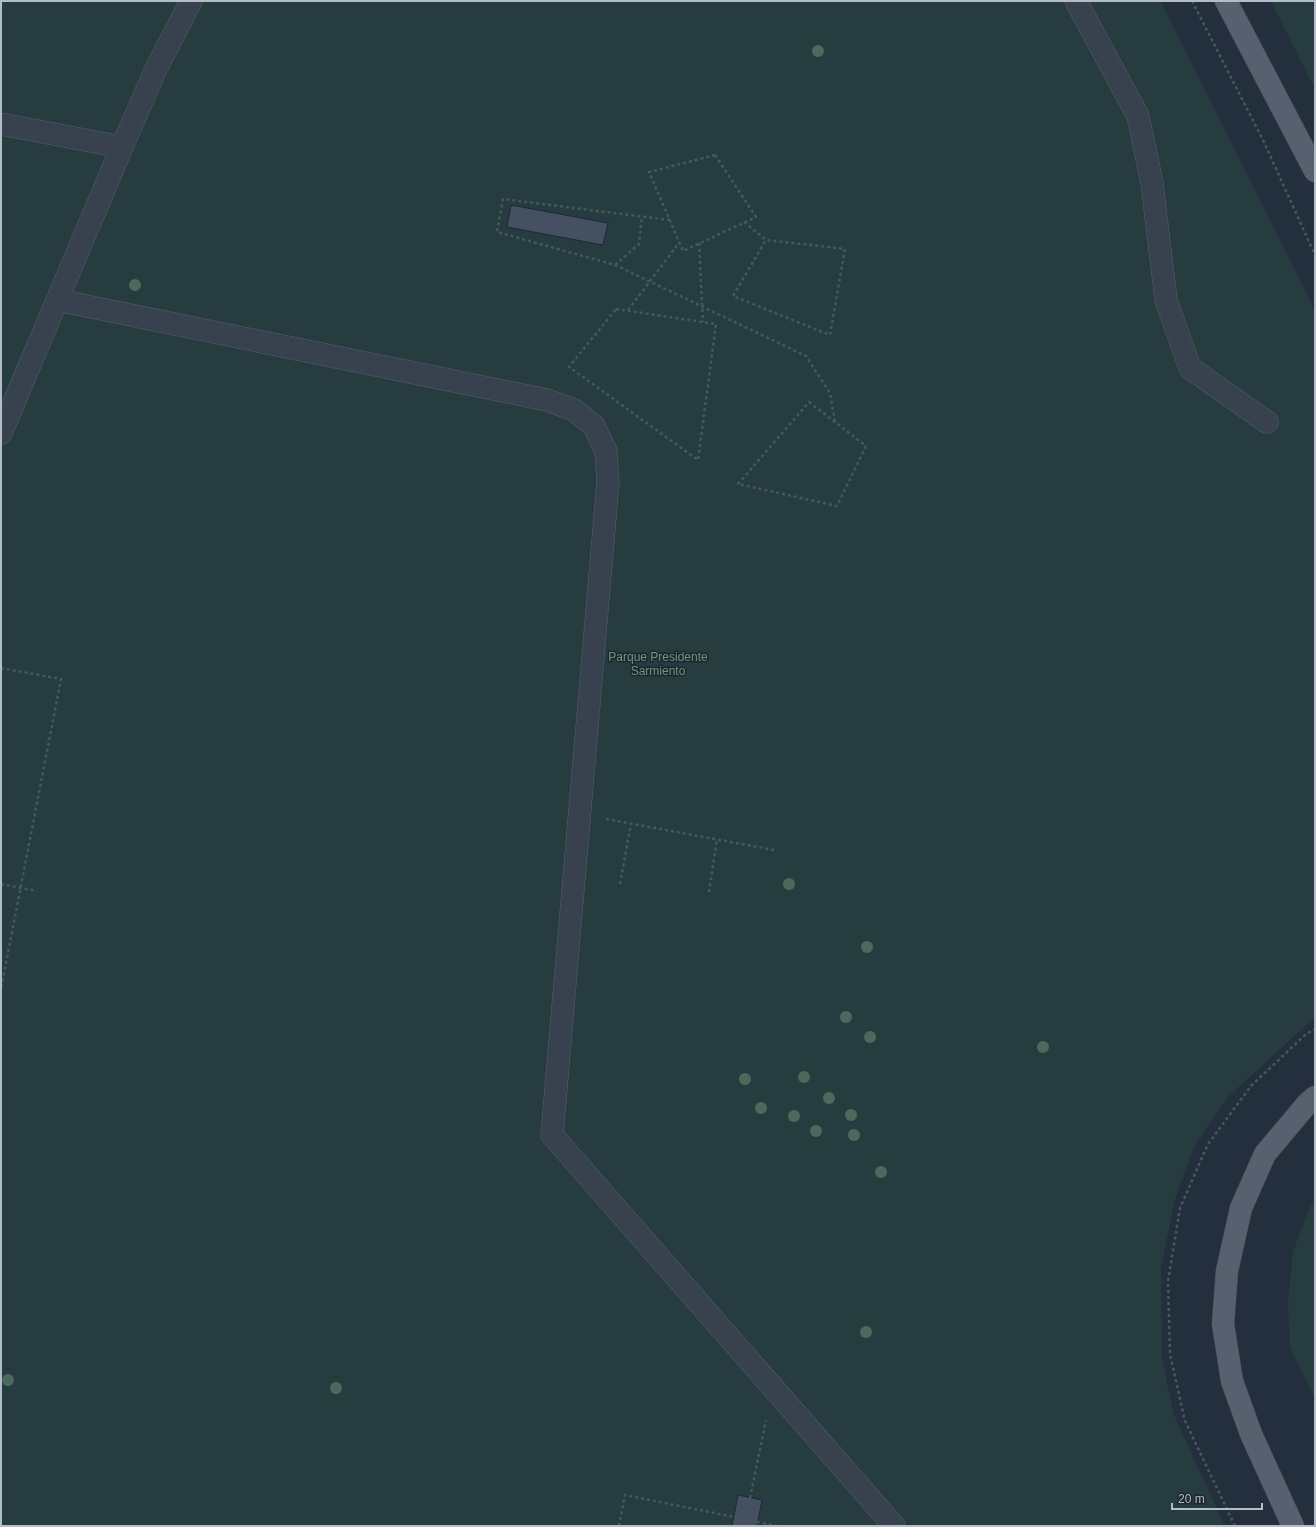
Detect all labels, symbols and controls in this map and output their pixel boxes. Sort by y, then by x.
park label: Parque Presidente Sarmiento [608,650,708,678]
scale bar [1172,1485,1262,1511]
text: 20 m [1178,1492,1205,1506]

